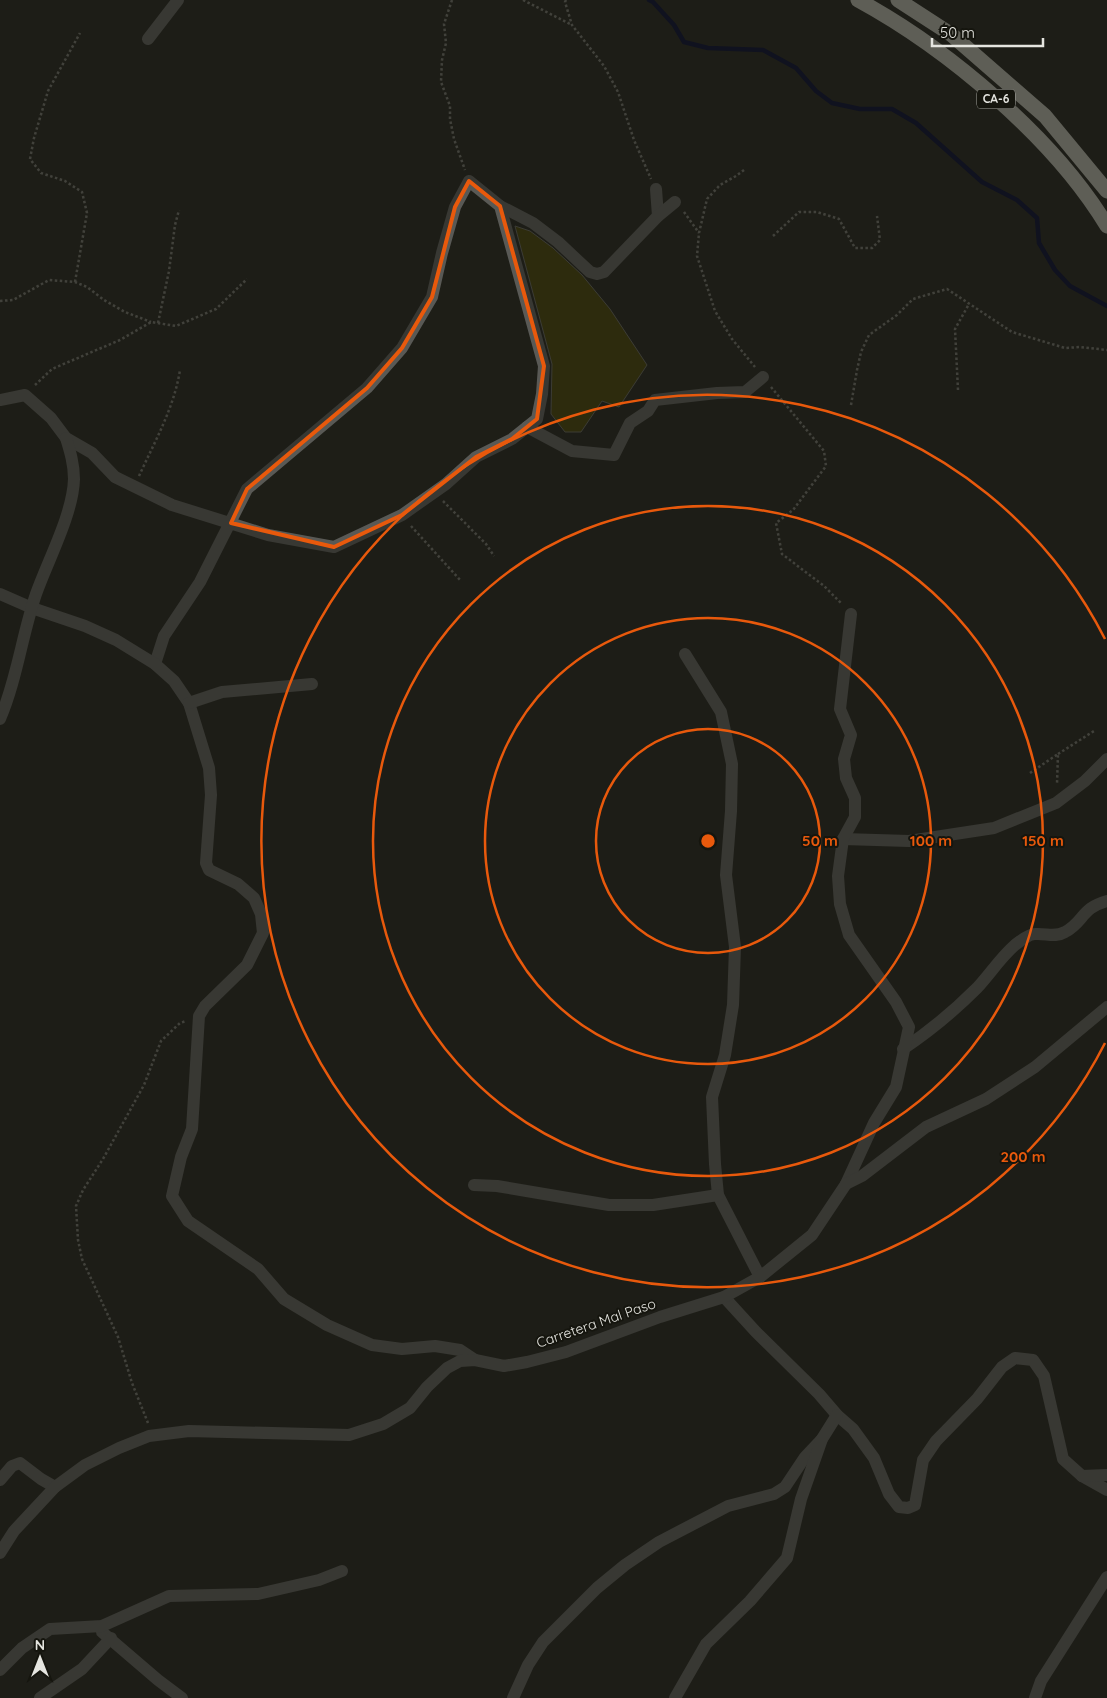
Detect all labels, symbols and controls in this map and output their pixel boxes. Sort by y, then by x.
scale bar [932,15,1043,47]
text: 50 m [940,23,975,42]
road number: CA-6 [977,90,1015,108]
text: 50 m [802,831,838,850]
text: 100 m [910,831,952,850]
text: 150 m [1022,831,1064,850]
centre of rings [699,832,717,850]
text: 200 m [1001,1147,1046,1166]
street label: Carretera Mal Paso [534,1294,658,1352]
north arrow [15,1633,65,1683]
text: N [35,1636,45,1654]

